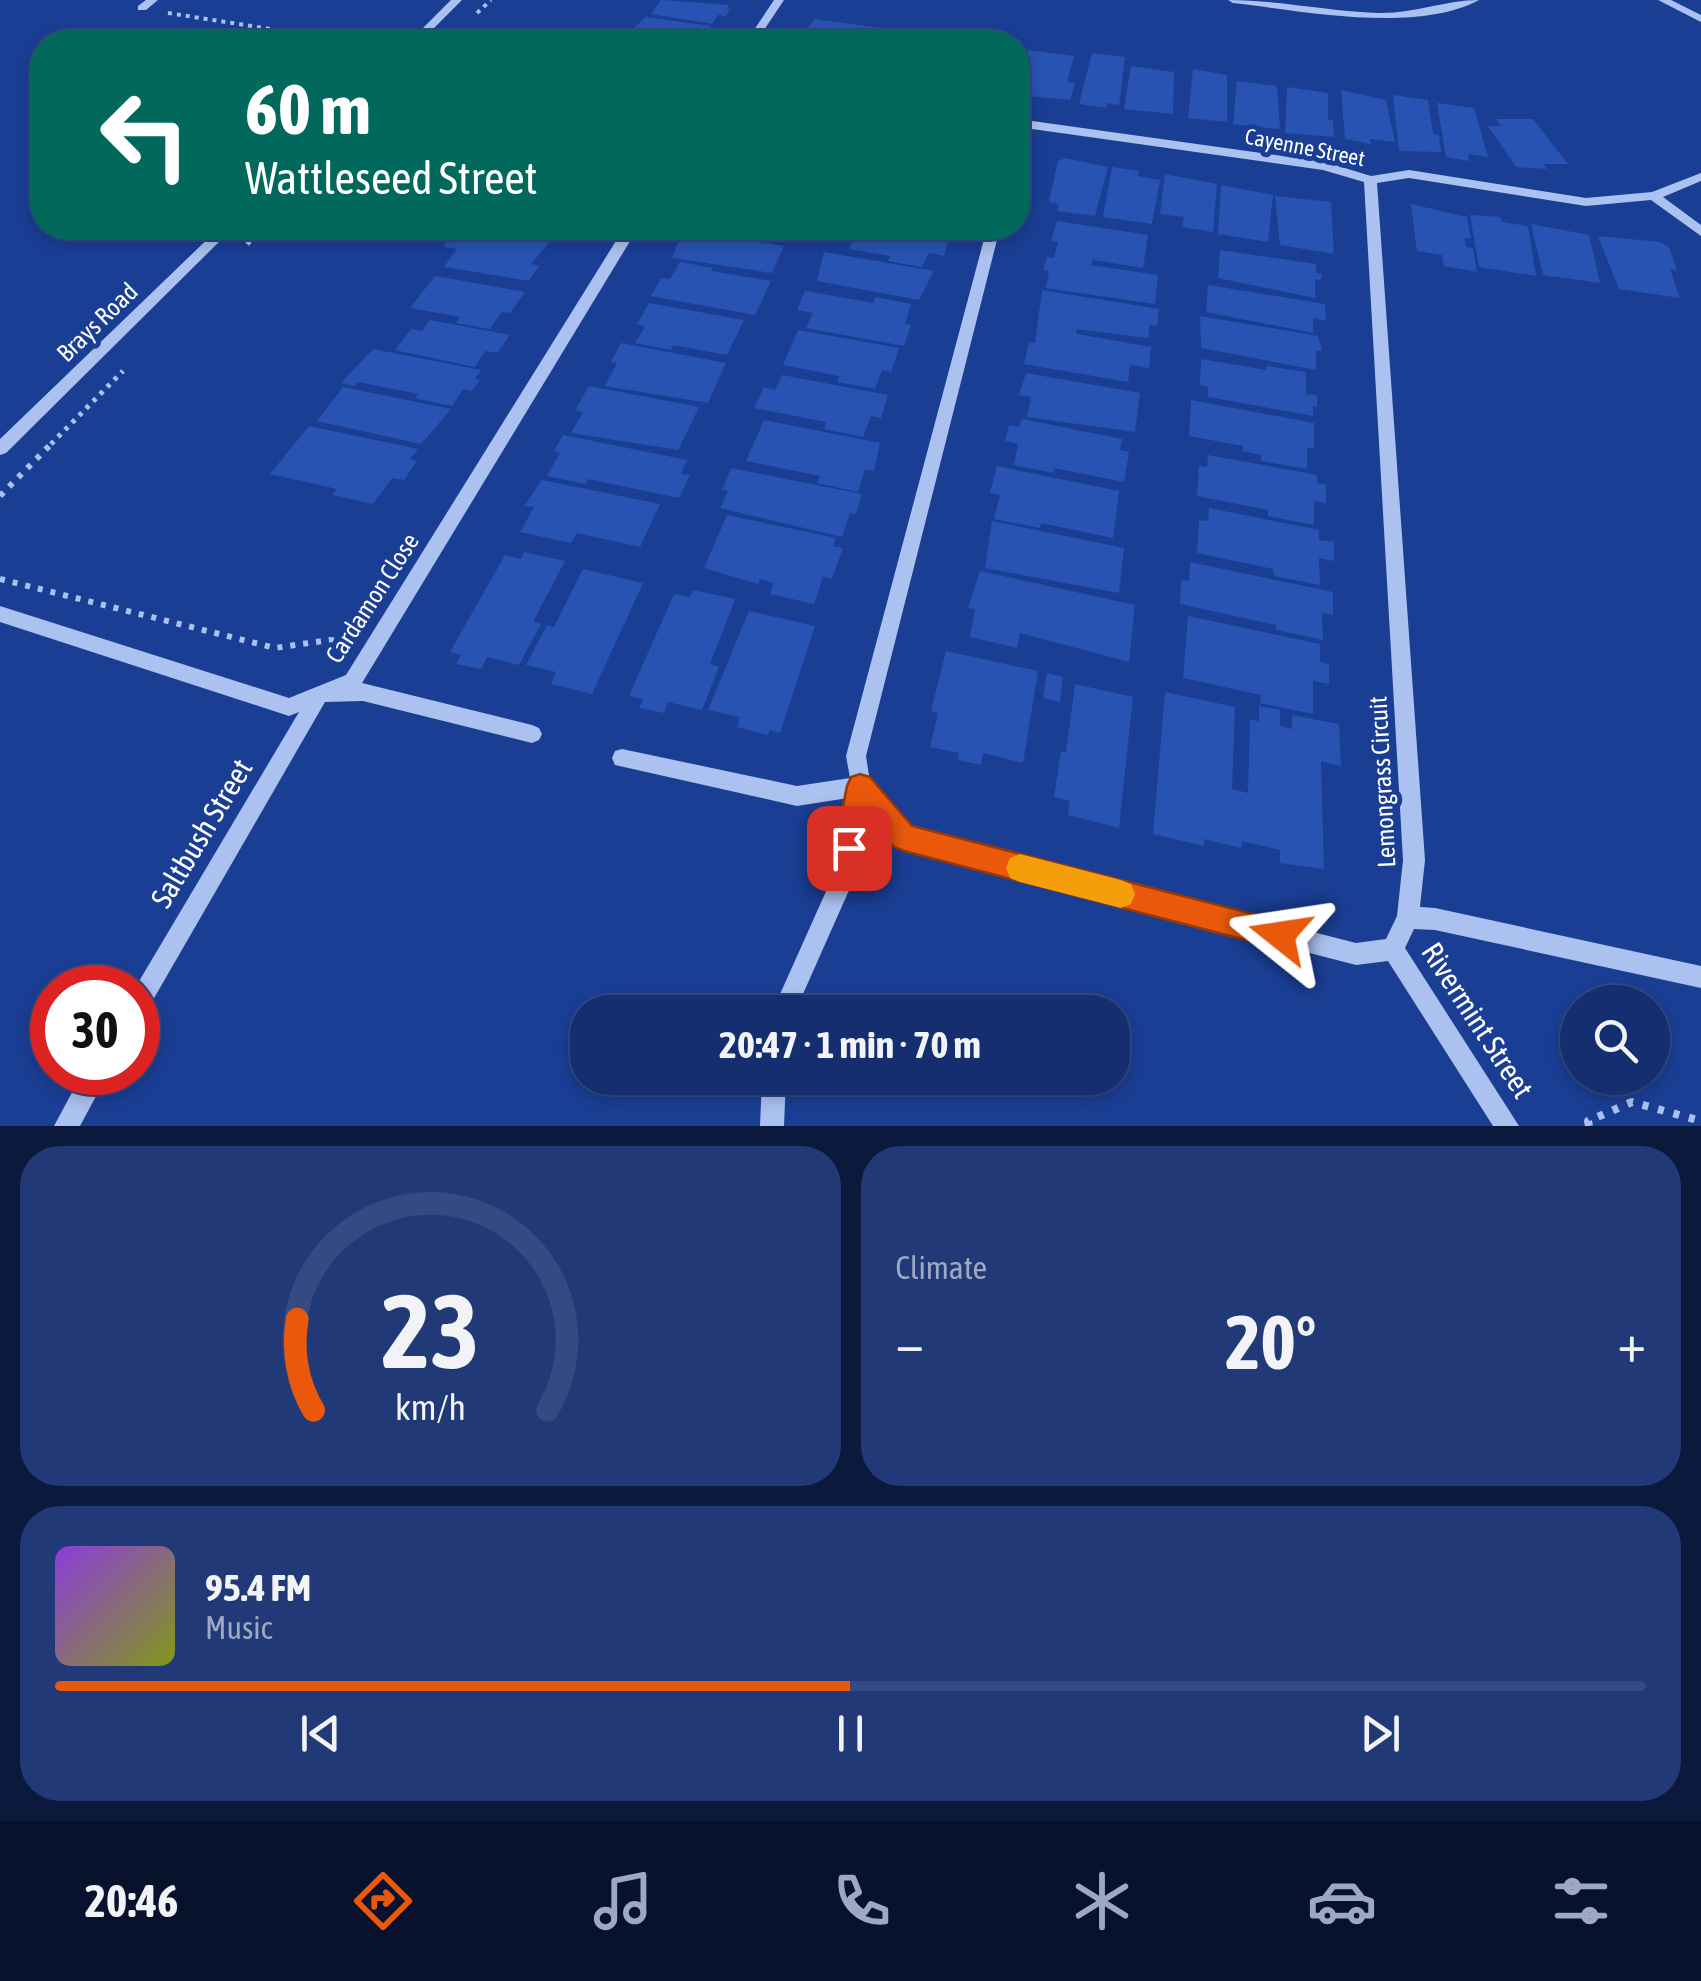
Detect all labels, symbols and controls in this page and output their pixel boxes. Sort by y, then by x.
text: 60 m [245,69,371,149]
icon: left [80,70,210,200]
street label: Cayenne Street [1243,123,1367,171]
text: Wattleseed Street [245,152,538,204]
street label: Brays Road [51,277,143,367]
street label: Cardamon Close [320,528,424,668]
street label: Lemongrass Circuit [1364,695,1400,869]
street label: Saltbush Street [143,753,259,913]
pin [807,806,892,891]
icon: arrive [822,821,877,876]
position arrow [1228,883,1332,987]
street label: Rivermint Street [1415,936,1541,1104]
speed limit sign: 30 [30,965,160,1095]
map controls [1560,985,1670,1095]
button: search [1560,985,1670,1095]
text: 20:47 · 1 min · 70 m [719,1023,981,1066]
text: Climate [896,1249,987,1286]
text: 23 [381,1271,479,1390]
text: 20° [1225,1299,1316,1385]
text: − [896,1311,924,1374]
text: + [1617,1311,1646,1374]
text: km/h [395,1387,466,1428]
text: 95.4 FM [205,1566,311,1609]
text: Music [205,1609,272,1646]
icon: previous [293,1706,348,1761]
icon: pause [823,1706,878,1761]
icon: next [1353,1706,1408,1761]
icon: directions [348,1866,418,1936]
icon: music [588,1866,658,1936]
icon: phone [827,1866,897,1936]
icon: climate [1067,1866,1137,1936]
icon: car [1307,1866,1377,1936]
icon: filters [1546,1866,1616,1936]
text: 20:46 [85,1875,178,1927]

